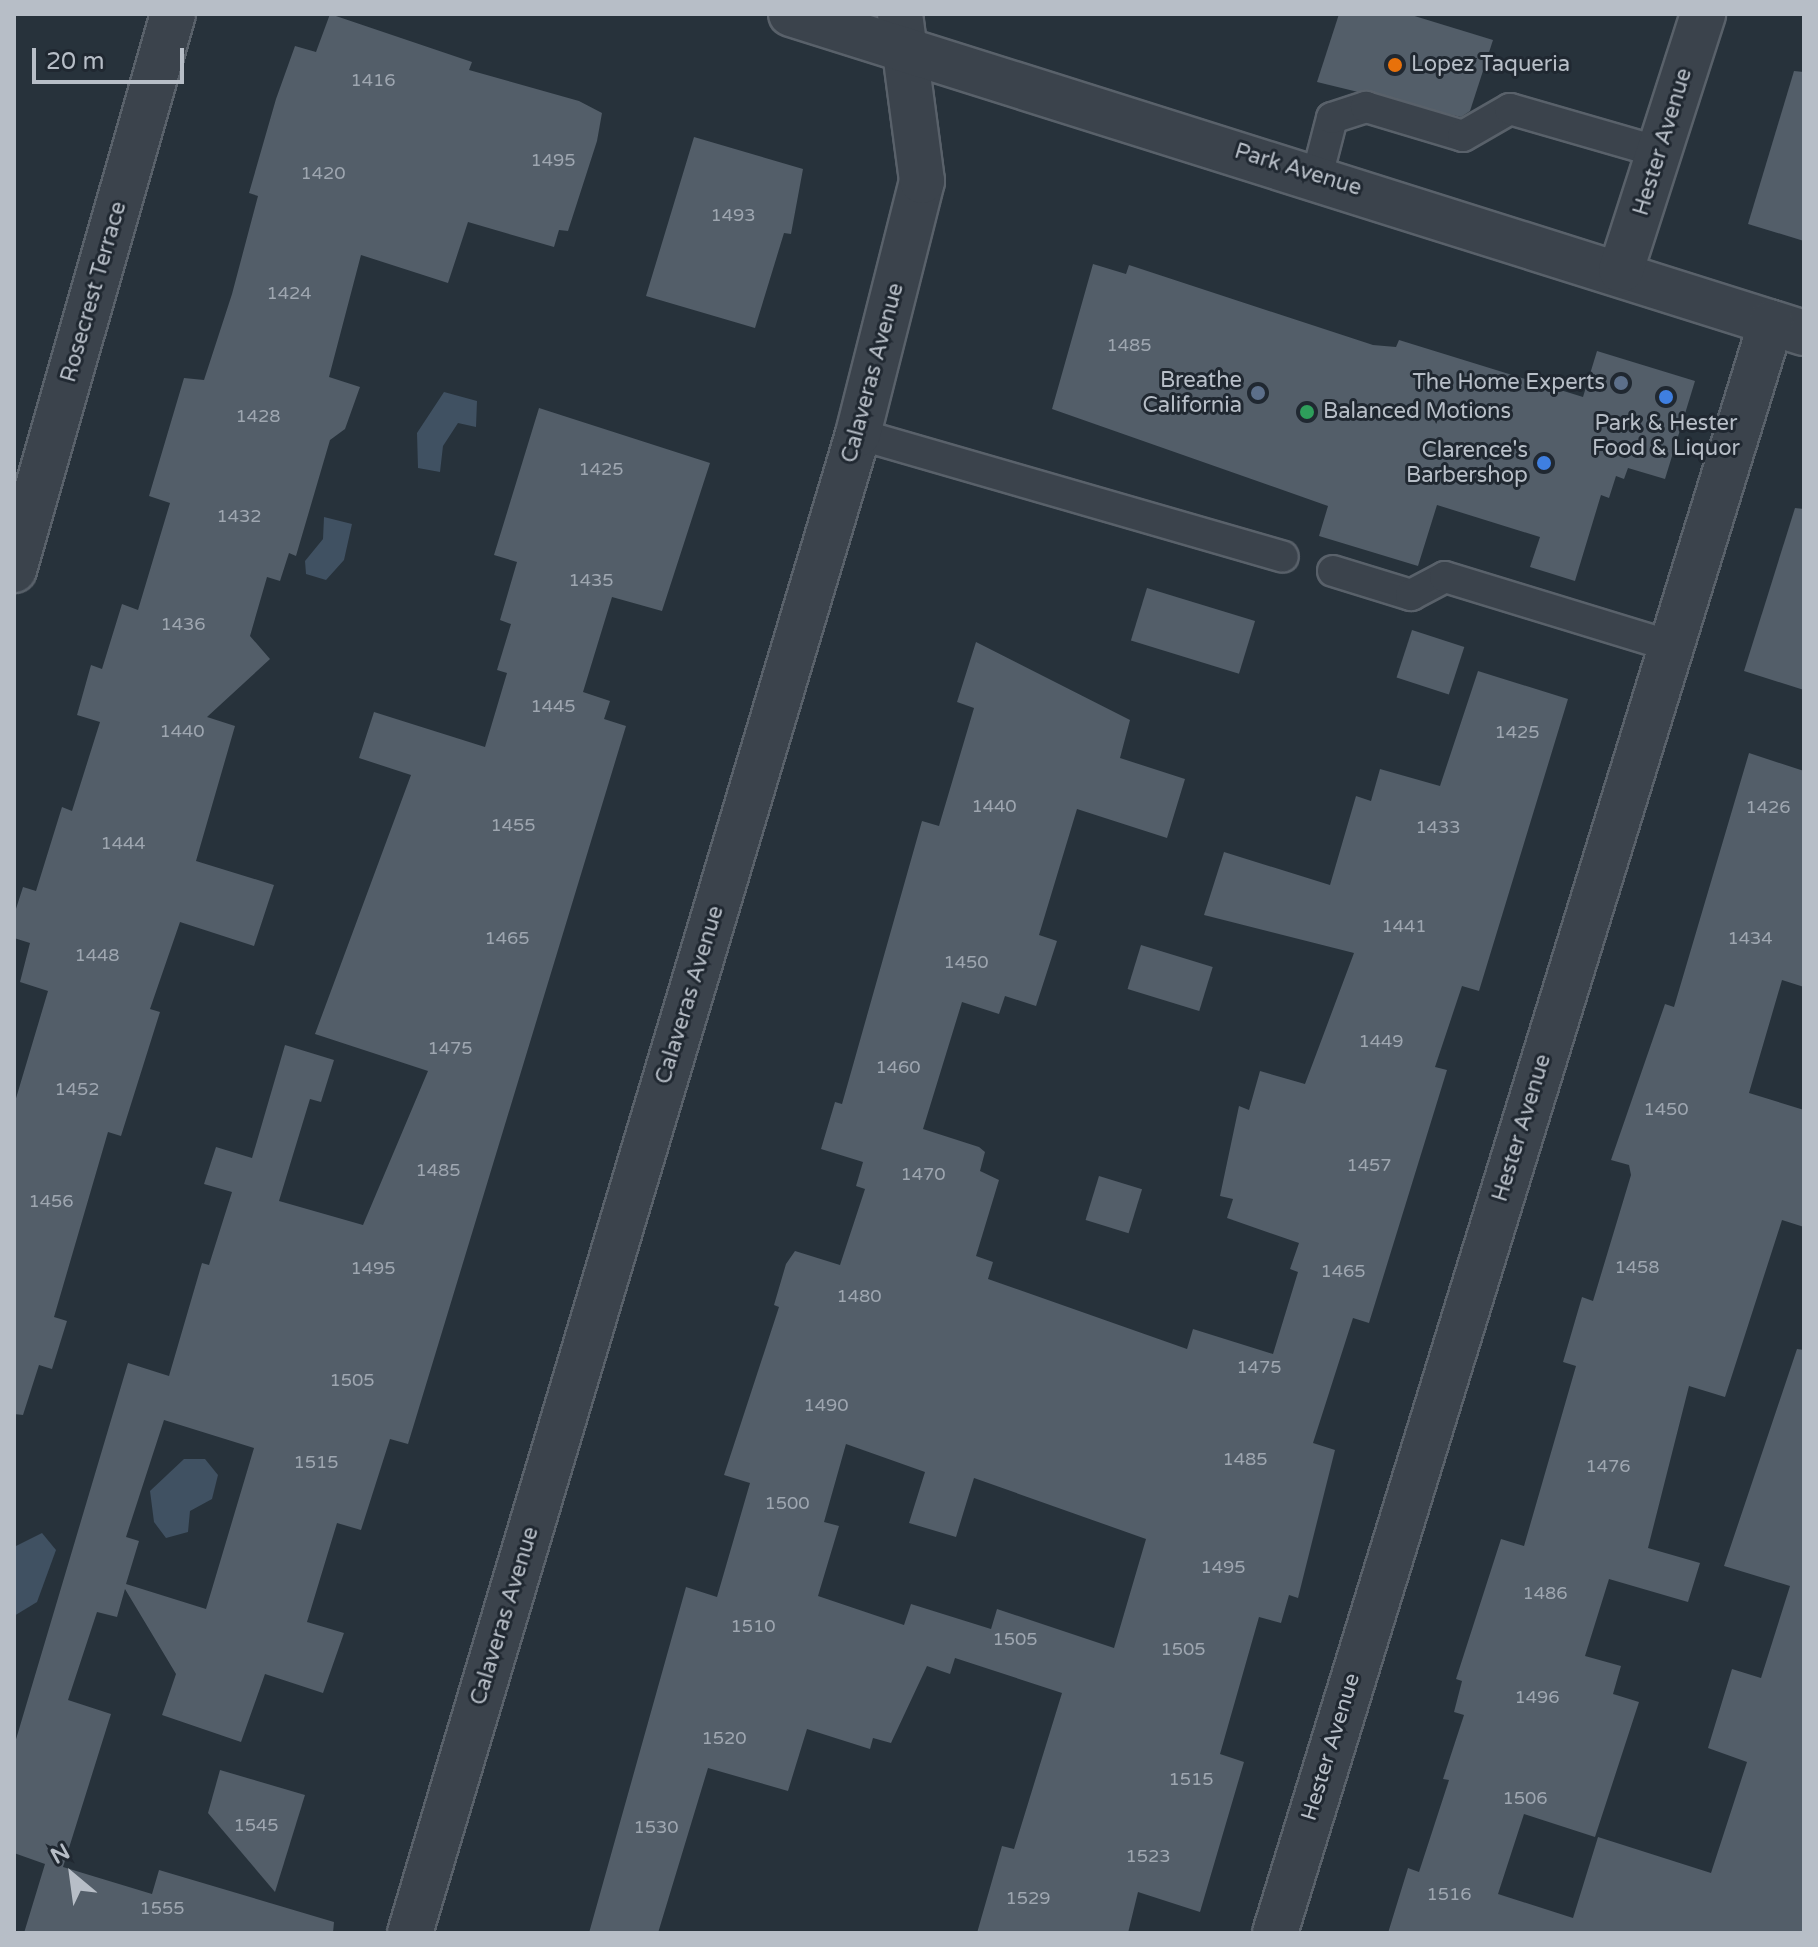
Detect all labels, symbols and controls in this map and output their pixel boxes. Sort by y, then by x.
scale bar [36,32,188,82]
text: 20 m [46,47,104,76]
place label: Lopez Taqueria [1411,52,1570,78]
marker: Lopez Taqueria [1386,56,1404,74]
street label: Hester Avenue [1628,65,1698,219]
house number: 1416 [350,69,396,91]
street label: Park Avenue [1231,138,1365,202]
house number: 1495 [530,149,576,171]
house number: 1420 [300,162,346,184]
street label: Rosecrest Terrace [56,199,132,385]
house number: 1493 [710,204,756,226]
street label: Calaveras Avenue [836,280,910,466]
house number: 1424 [266,282,312,304]
house number: 1485 [1106,334,1152,356]
place label: Breathe California [1143,367,1242,418]
place label: The Home Experts [1412,370,1605,396]
marker: The Home Experts [1612,374,1630,392]
marker: Breathe California [1249,384,1267,402]
marker: Park & Hester Food & Liquor [1657,388,1675,406]
place label: Balanced Motions [1323,399,1511,425]
marker: Balanced Motions [1298,403,1316,421]
house number: 1428 [235,405,281,427]
place label: Park & Hester Food & Liquor [1592,410,1740,462]
place label: Clarence's Barbershop [1406,437,1528,488]
marker: Clarence's Barbershop [1535,454,1553,472]
house number: 1425 [578,458,624,480]
house number: 1432 [216,505,262,527]
house number: 1435 [568,569,614,591]
house number: 1436 [160,613,206,635]
house number: 1445 [530,695,576,717]
house number: 1440 [159,720,205,742]
house number: 1425 [1494,721,1540,743]
house number: 1440 [971,795,1017,817]
house number: 1426 [1745,796,1791,818]
house number: 1455 [490,814,536,836]
house number: 1433 [1415,816,1461,838]
house number: 1444 [100,832,146,854]
street label: Calaveras Avenue [650,903,730,1087]
house number: 1441 [1381,915,1427,937]
house number: 1465 [484,927,530,949]
house number: 1434 [1727,927,1773,949]
house number: 1448 [74,944,120,966]
house number: 1450 [943,951,989,973]
house number: 1449 [1358,1030,1404,1052]
house number: 1475 [427,1037,473,1059]
street label: Hester Avenue [1487,1051,1557,1205]
house number: 1460 [875,1056,921,1078]
house number: 1452 [54,1078,100,1100]
house number: 1450 [1643,1098,1689,1120]
house number: 1457 [1346,1154,1392,1176]
house number: 1485 [415,1159,461,1181]
house number: 1470 [900,1163,946,1185]
house number: 1456 [28,1190,74,1212]
house number: 1458 [1614,1256,1660,1278]
house number: 1495 [350,1257,396,1279]
house number: 1465 [1320,1260,1366,1282]
house number: 1480 [836,1285,882,1307]
house number: 1475 [1236,1356,1282,1378]
house number: 1505 [329,1369,375,1391]
house number: 1490 [803,1394,849,1416]
house number: 1485 [1222,1448,1268,1470]
house number: 1515 [293,1451,339,1473]
house number: 1476 [1585,1455,1631,1477]
house number: 1500 [764,1492,810,1514]
street label: Calaveras Avenue [465,1524,545,1708]
house number: 1495 [1200,1556,1246,1578]
house number: 1486 [1522,1582,1568,1604]
house number: 1510 [730,1615,776,1637]
house number: 1505 [992,1628,1038,1650]
house number: 1505 [1160,1638,1206,1660]
street label: Hester Avenue [1296,1670,1366,1824]
house number: 1496 [1514,1686,1560,1708]
house number: 1520 [701,1727,747,1749]
house number: 1515 [1168,1768,1214,1790]
house number: 1506 [1502,1787,1548,1809]
house number: 1545 [233,1814,279,1836]
house number: 1530 [633,1816,679,1838]
north arrow [32,1835,112,1915]
text: N [46,1838,74,1870]
house number: 1523 [1125,1845,1171,1867]
house number: 1516 [1426,1883,1472,1905]
house number: 1529 [1005,1887,1051,1909]
house number: 1555 [139,1897,185,1919]

